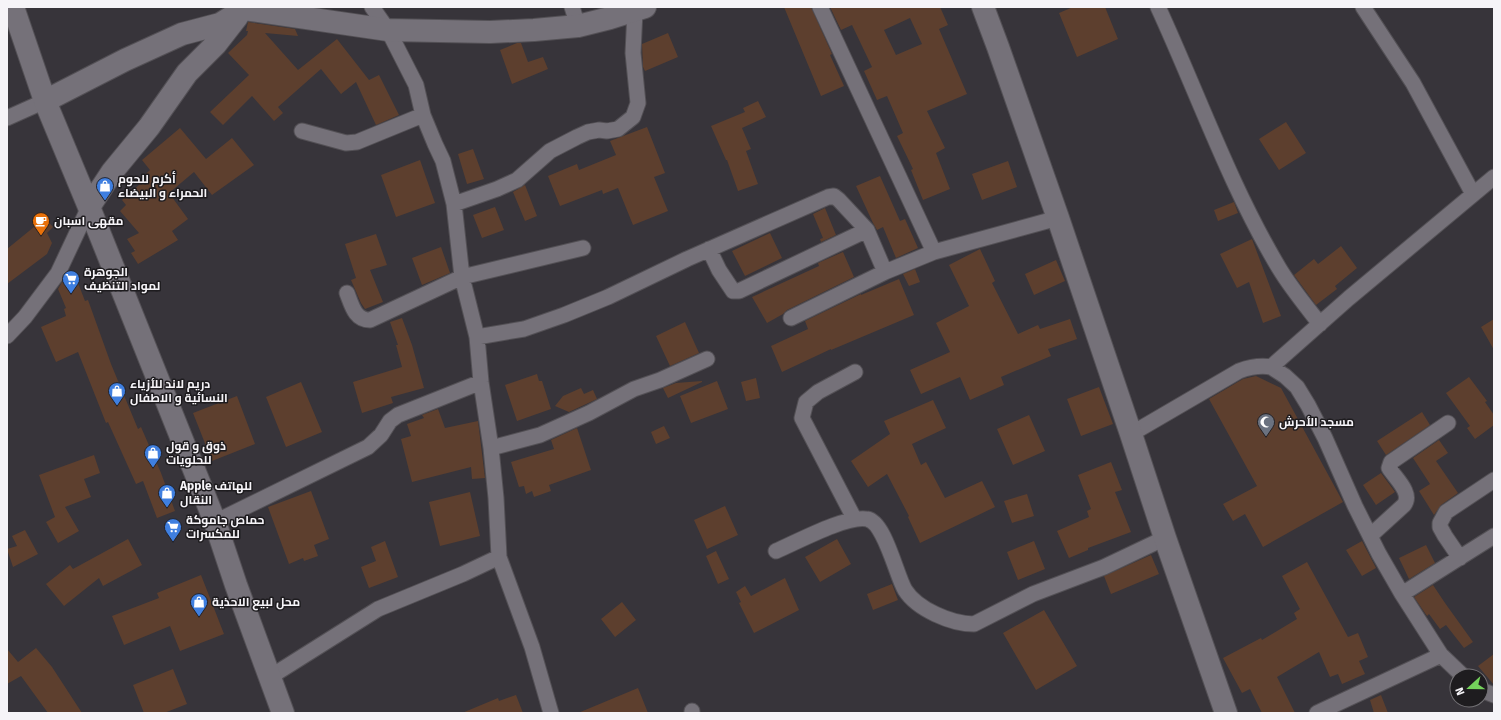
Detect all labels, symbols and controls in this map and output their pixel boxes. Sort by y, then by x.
place label: أكرم للحوم الحمراء و البيضاء [118,171,207,201]
shop icon: أكرم للحوم الحمراء و البيضاء [95,176,115,201]
cafe icon: مقهى اسبان [31,211,51,236]
place label: مقهى اسبان [54,214,123,229]
place label: الجوهرة لمواد التنظيف [84,265,160,294]
supermarket icon: الجوهرة لمواد التنظيف [61,269,81,294]
place label: دريم لاند للأزياء النسائية و الاطفال [130,377,228,406]
shop icon: دريم لاند للأزياء النسائية و الاطفال [107,381,127,406]
mosque icon: مسجد الأحرش [1256,412,1276,437]
place label: مسجد الأحرش [1279,415,1354,430]
place label: ذوق و قول للحلويات [166,439,226,468]
shop icon: ذوق و قول للحلويات [143,443,163,468]
place label: Apple للهاتف النقال [179,479,252,508]
shop icon: Apple للهاتف النقال [157,483,177,508]
place label: حماص جاموكة للمكسرات [186,513,265,542]
supermarket icon: حماص جاموكة للمكسرات [163,517,183,542]
shop icon: محل لبيع الاحذية [189,592,209,617]
place label: محل لبيع الاحذية [212,595,300,611]
north arrow [1449,668,1489,708]
text: N [1453,686,1468,697]

